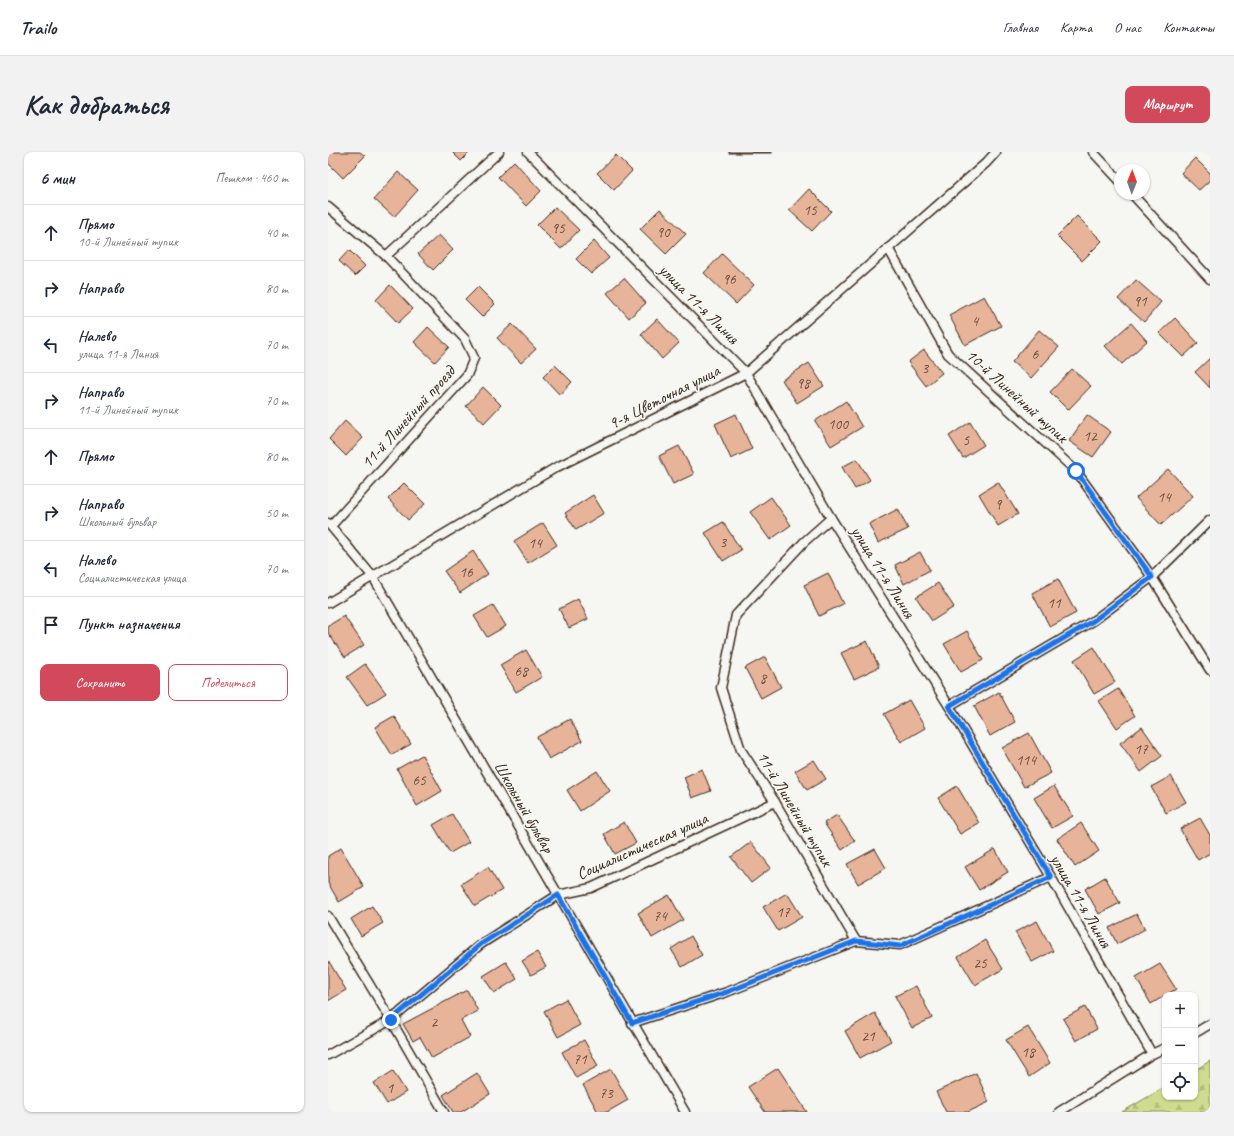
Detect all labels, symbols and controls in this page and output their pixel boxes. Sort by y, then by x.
text: Trailo [20,16,56,40]
text: Главная [1003,19,1038,36]
text: Карта [1060,19,1092,36]
text: О нас [1114,19,1141,36]
text: Контакты [1163,19,1214,36]
button: Маршрут [1125,86,1210,123]
text: Как добраться [24,87,169,122]
north arrow [1114,164,1150,200]
text: 6 мин [40,168,75,189]
text: Пешком · 460 m [215,170,288,186]
house number: 15 [803,201,818,220]
text: Прямо [78,215,114,234]
house number: 95 [551,219,566,238]
icon: ahead [40,222,62,244]
house number: 90 [656,223,671,242]
text: 40 m [266,225,288,241]
text: 10-й Линейный тупик [78,234,178,250]
street label: улица 11-я Линия [654,259,744,349]
house number: 96 [722,270,737,289]
icon: right [40,278,62,300]
text: Направо [78,279,124,298]
text: 80 m [266,281,288,297]
house number: 91 [1133,292,1148,311]
house number: 4 [972,312,980,331]
text: Налево [78,327,116,346]
icon: left [40,334,62,356]
text: 70 m [266,337,288,353]
street label: 10-й Линейный тупик [961,344,1074,449]
house number: 6 [1032,345,1040,364]
text: улица 11-я Линия [78,346,158,362]
street label: 9-я Цветочная улица [605,359,724,434]
house number: 3 [922,359,930,378]
street label: 11-й Линейный проезд [356,360,461,473]
house number: 98 [796,374,811,393]
text: Направо [78,383,124,402]
icon: right [40,390,62,412]
text: 70 m [266,393,288,409]
text: 11-й Линейный тупик [78,402,178,418]
house number: 100 [828,415,849,434]
house number: 12 [1083,427,1098,446]
house number: 5 [963,431,971,450]
icon: ahead [40,446,62,468]
text: Прямо [78,447,114,466]
text: 80 m [266,449,288,465]
route start [1067,462,1085,480]
house number: 14 [1157,488,1172,507]
text: Направо [78,495,124,514]
house number: 9 [995,495,1003,514]
icon: right [40,502,62,524]
text: 50 m [266,505,288,521]
text: Школьный бульвар [78,514,156,530]
street label: улица 11-я Линия [846,521,920,623]
house number: 3 [720,533,728,552]
house number: 14 [528,534,543,553]
text: Налево [78,551,116,570]
icon: left [40,558,62,580]
text: 70 m [266,561,288,577]
house number: 16 [459,563,474,582]
text: Социалистическая улица [78,570,186,586]
house number: 11 [1047,594,1062,613]
icon: arrive [40,614,62,636]
text: Пункт назначения [78,615,180,634]
house number: 68 [514,662,529,681]
button: Сохранить [40,664,160,701]
button: Поделиться [168,664,288,701]
house number: 8 [760,669,768,688]
house number: 17 [1134,740,1149,759]
street label: 11-й Линейный тупик [752,748,839,872]
house number: 114 [1016,751,1037,770]
street label: Школьный бульвар [489,757,559,858]
house number: 65 [412,771,427,790]
street label: Социалистическая улица [573,807,712,884]
street label: улица 11-я Линия [1045,849,1117,952]
house number: 17 [776,903,791,922]
house number: 74 [653,907,668,926]
house number: 25 [973,954,988,973]
map controls [1162,992,1198,1100]
button: + [1162,992,1198,1028]
route end [382,1011,400,1029]
house number: 2 [431,1013,439,1032]
house number: 21 [861,1027,876,1046]
button: − [1162,1028,1198,1064]
house number: 18 [1021,1043,1036,1062]
house number: 71 [573,1050,588,1069]
button: locate [1162,1064,1198,1100]
house number: 1 [387,1079,395,1098]
house number: 73 [599,1084,614,1103]

